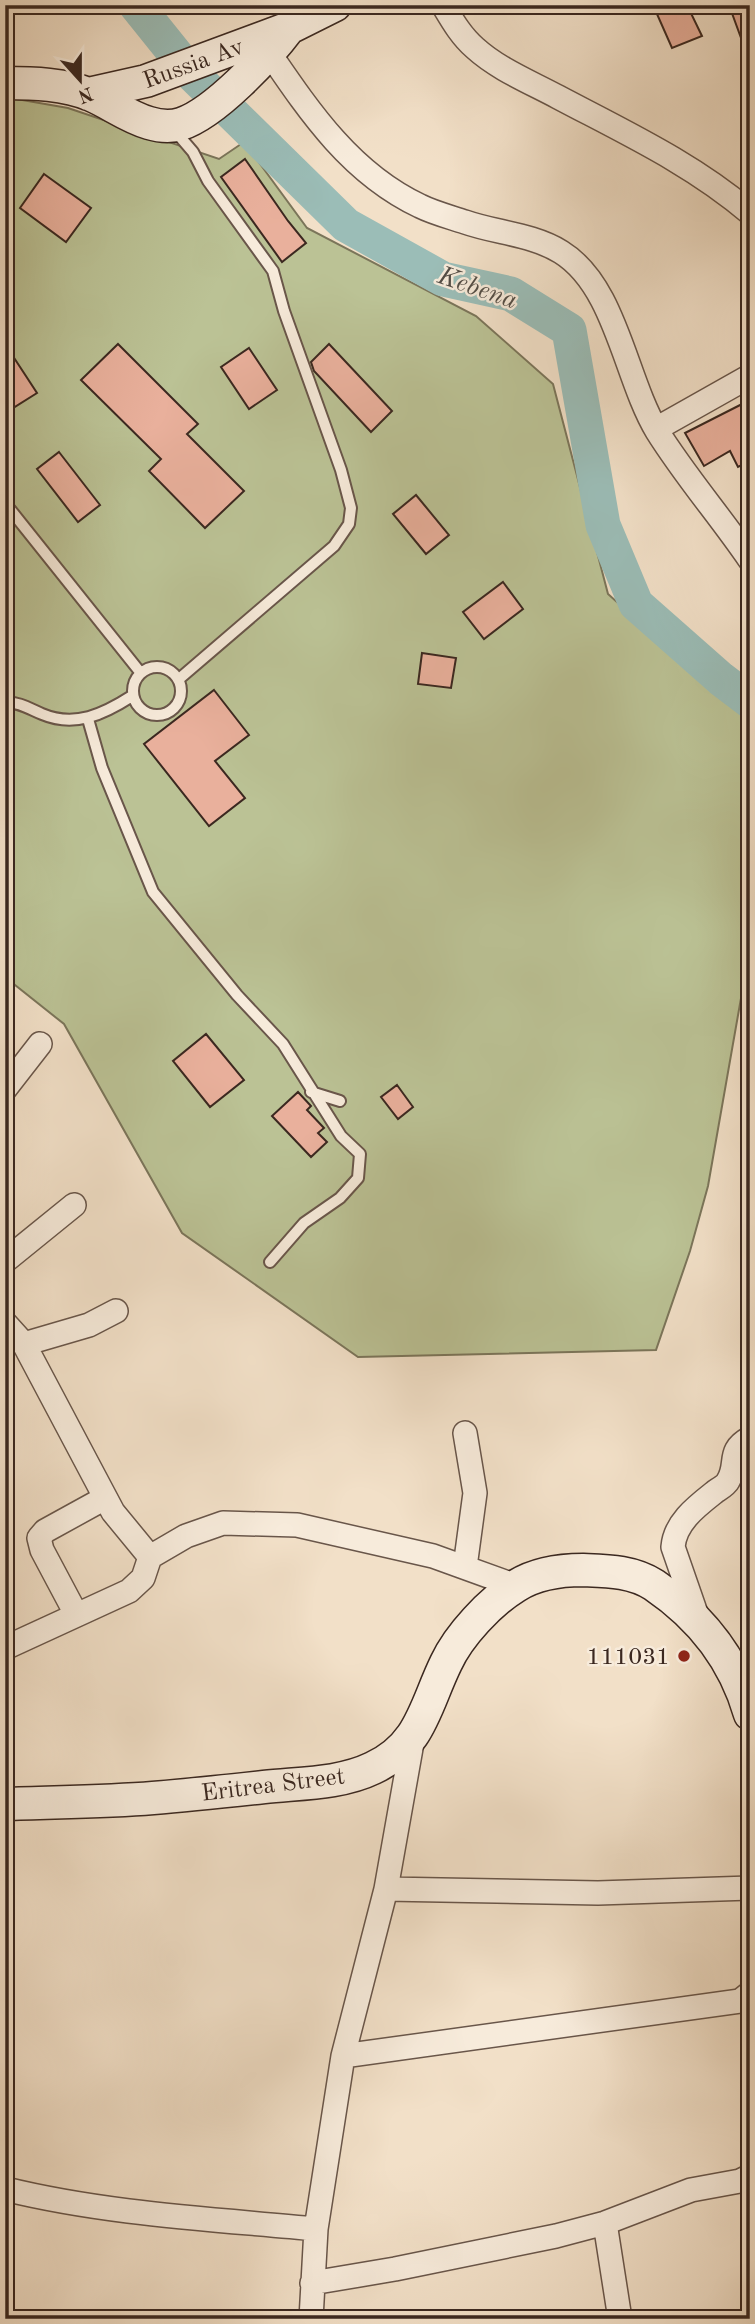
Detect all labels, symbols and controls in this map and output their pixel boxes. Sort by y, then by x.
street label: Russia Av [140,35,248,94]
north arrow [46,46,116,116]
text: N [75,82,95,105]
water label: Kebena [433,263,521,315]
place label: 111031 [586,1646,670,1670]
marker: 111031 [676,1648,692,1664]
street label: Eritrea Street [200,1765,346,1807]

